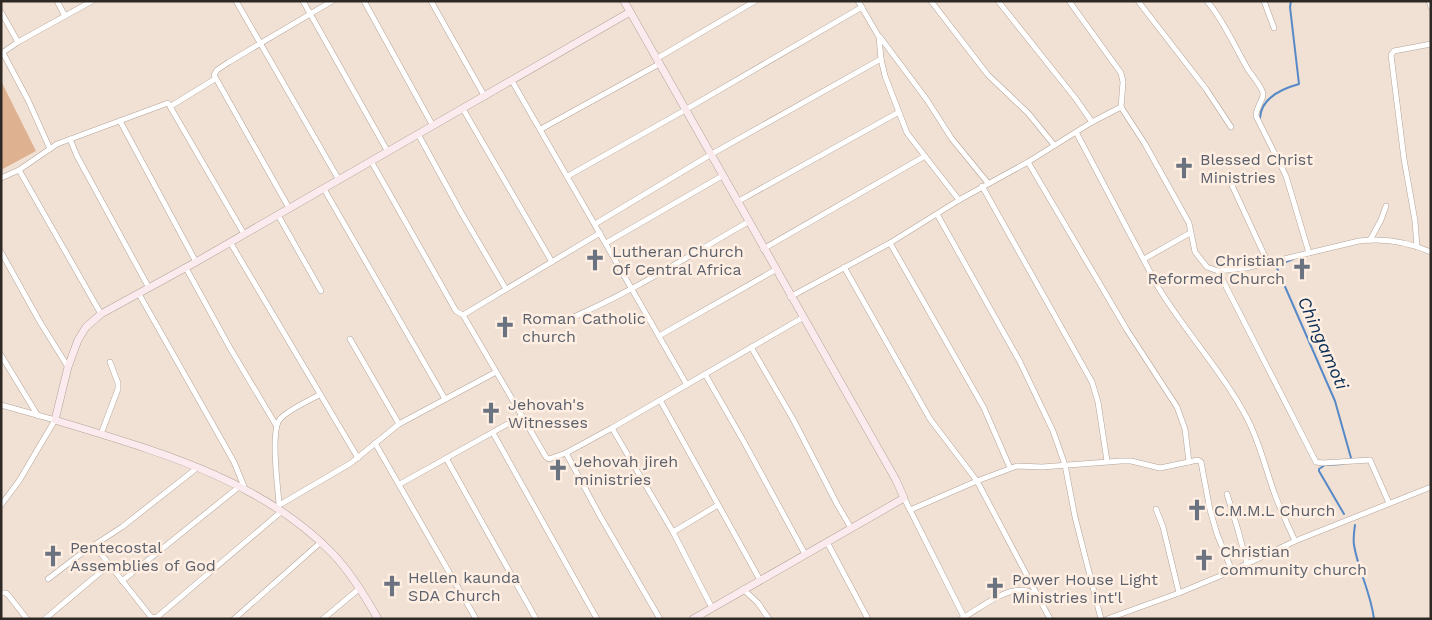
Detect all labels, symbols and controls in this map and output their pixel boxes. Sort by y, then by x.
place label: Blessed Christ Ministries [1200,150,1313,187]
church icon: Blessed Christ Ministries [1171,155,1197,181]
place label: Lutheran Church Of Central Africa [612,242,744,279]
church icon: Lutheran Church Of Central Africa [582,247,608,273]
place label: Christian Reformed Church [1147,251,1285,288]
church icon: Christian Reformed Church [1289,256,1315,282]
water label: Chingamoti [1294,293,1354,394]
place label: Roman Catholic church [522,309,646,346]
church icon: Roman Catholic church [492,314,518,340]
place label: Jehovah's Witnesses [508,395,588,432]
church icon: Jehovah's Witnesses [478,400,504,426]
place label: Jehovah jireh ministries [574,452,678,489]
church icon: Jehovah jireh ministries [545,457,571,483]
church icon: C.M.M.L Church [1184,497,1210,523]
place label: C.M.M.L Church [1214,501,1335,520]
place label: Pentecostal Assemblies of God [70,538,216,575]
place label: Christian community church [1220,542,1367,579]
church icon: Pentecostal Assemblies of God [40,543,66,569]
church icon: Christian community church [1191,547,1217,573]
place label: Hellen kaunda SDA Church [408,568,520,605]
place label: Power House Light Ministries int'l [1012,570,1158,607]
church icon: Hellen kaunda SDA Church [379,573,405,599]
church icon: Power House Light Ministries int'l [982,575,1008,601]

